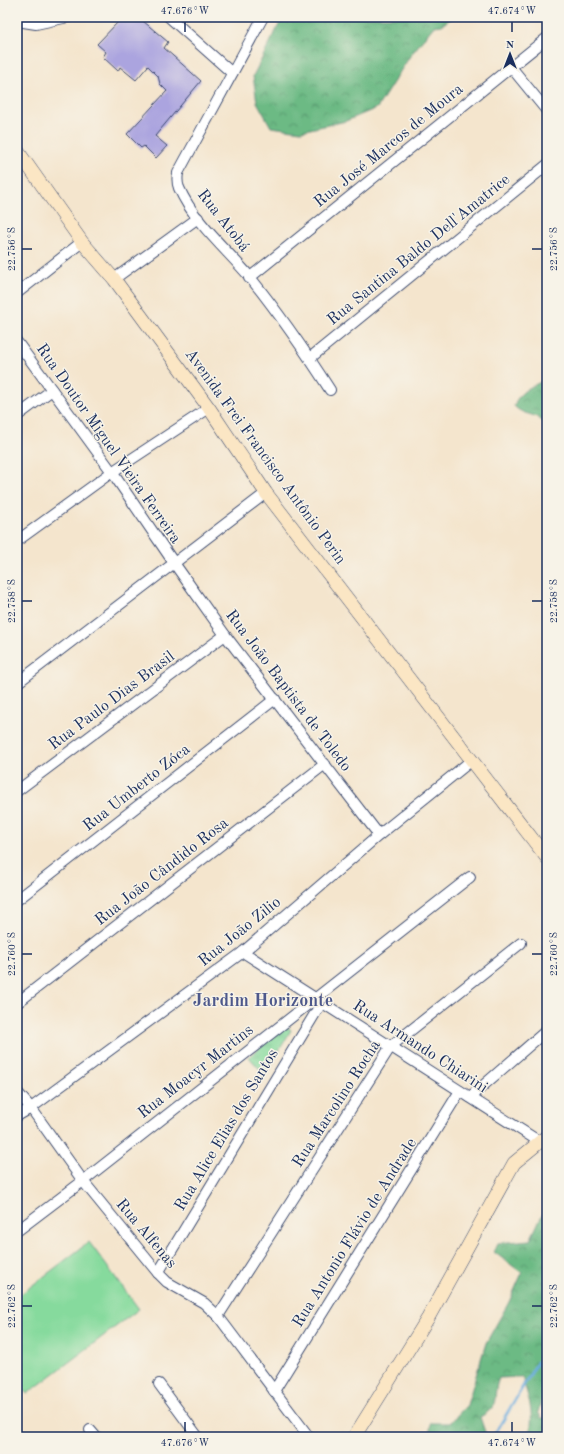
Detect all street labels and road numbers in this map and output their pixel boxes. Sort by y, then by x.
street label: Rua José Marcos de Moura [311,81,467,211]
street label: Rua Santina Baldo Dell'Amatrice [325,171,513,329]
street label: Rua Atobá [194,187,252,255]
street label: Rua Doutor Miguel Vieira Ferreira [33,341,183,547]
street label: Avenida Frei Francisco Antônio Perin [182,346,349,568]
street label: Rua João Baptista de Toledo [222,607,354,775]
street label: Rua Paulo Dias Brasil [46,649,178,753]
street label: Rua Umberto Zóca [80,741,194,835]
street label: Rua João Cândido Rosa [92,815,232,929]
street label: Rua João Zilio [196,894,284,970]
street label: Rua Armando Chiarini [350,998,490,1096]
street label: Rua Moacyr Martins [135,1022,257,1122]
street label: Rua Marcolino Rocha [290,1038,384,1170]
street label: Rua Alice Elias dos Santos [172,1046,282,1214]
street label: Rua Antonio Flávio de Andrade [290,1136,420,1330]
street label: Rua Alfenas [113,1196,179,1272]

